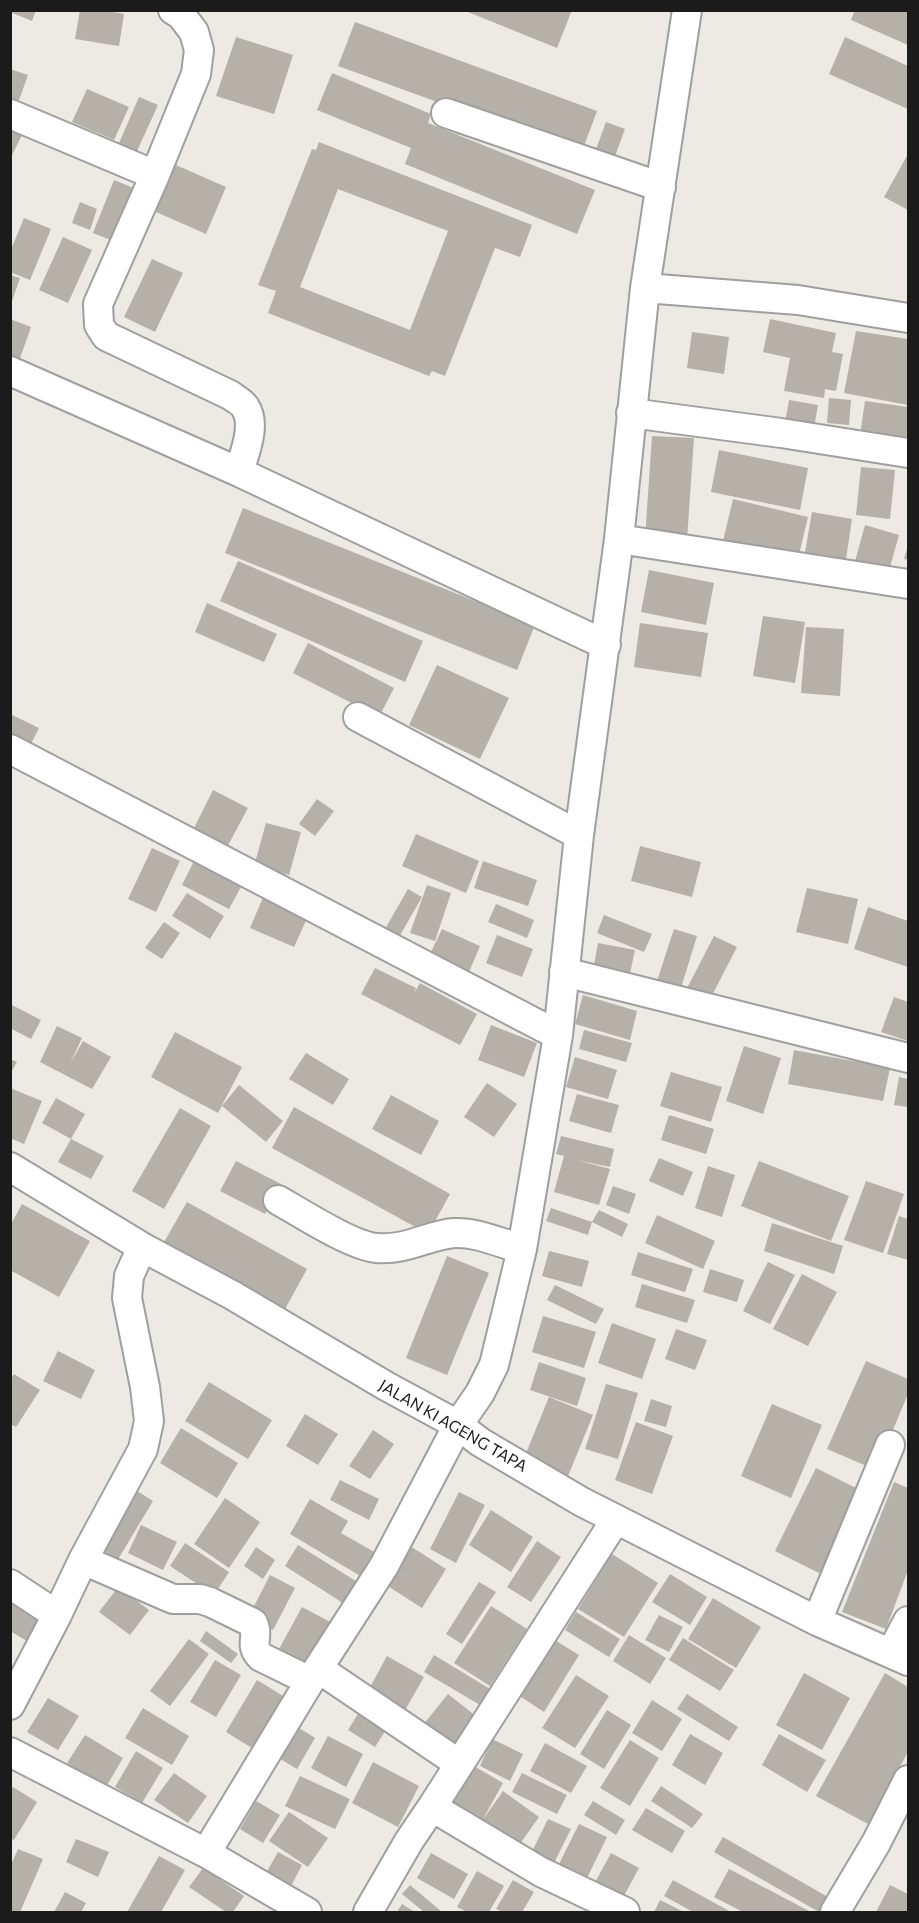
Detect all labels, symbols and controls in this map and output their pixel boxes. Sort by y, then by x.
street label: JALAN KI AGENG TAPA [375,1376,531,1476]

